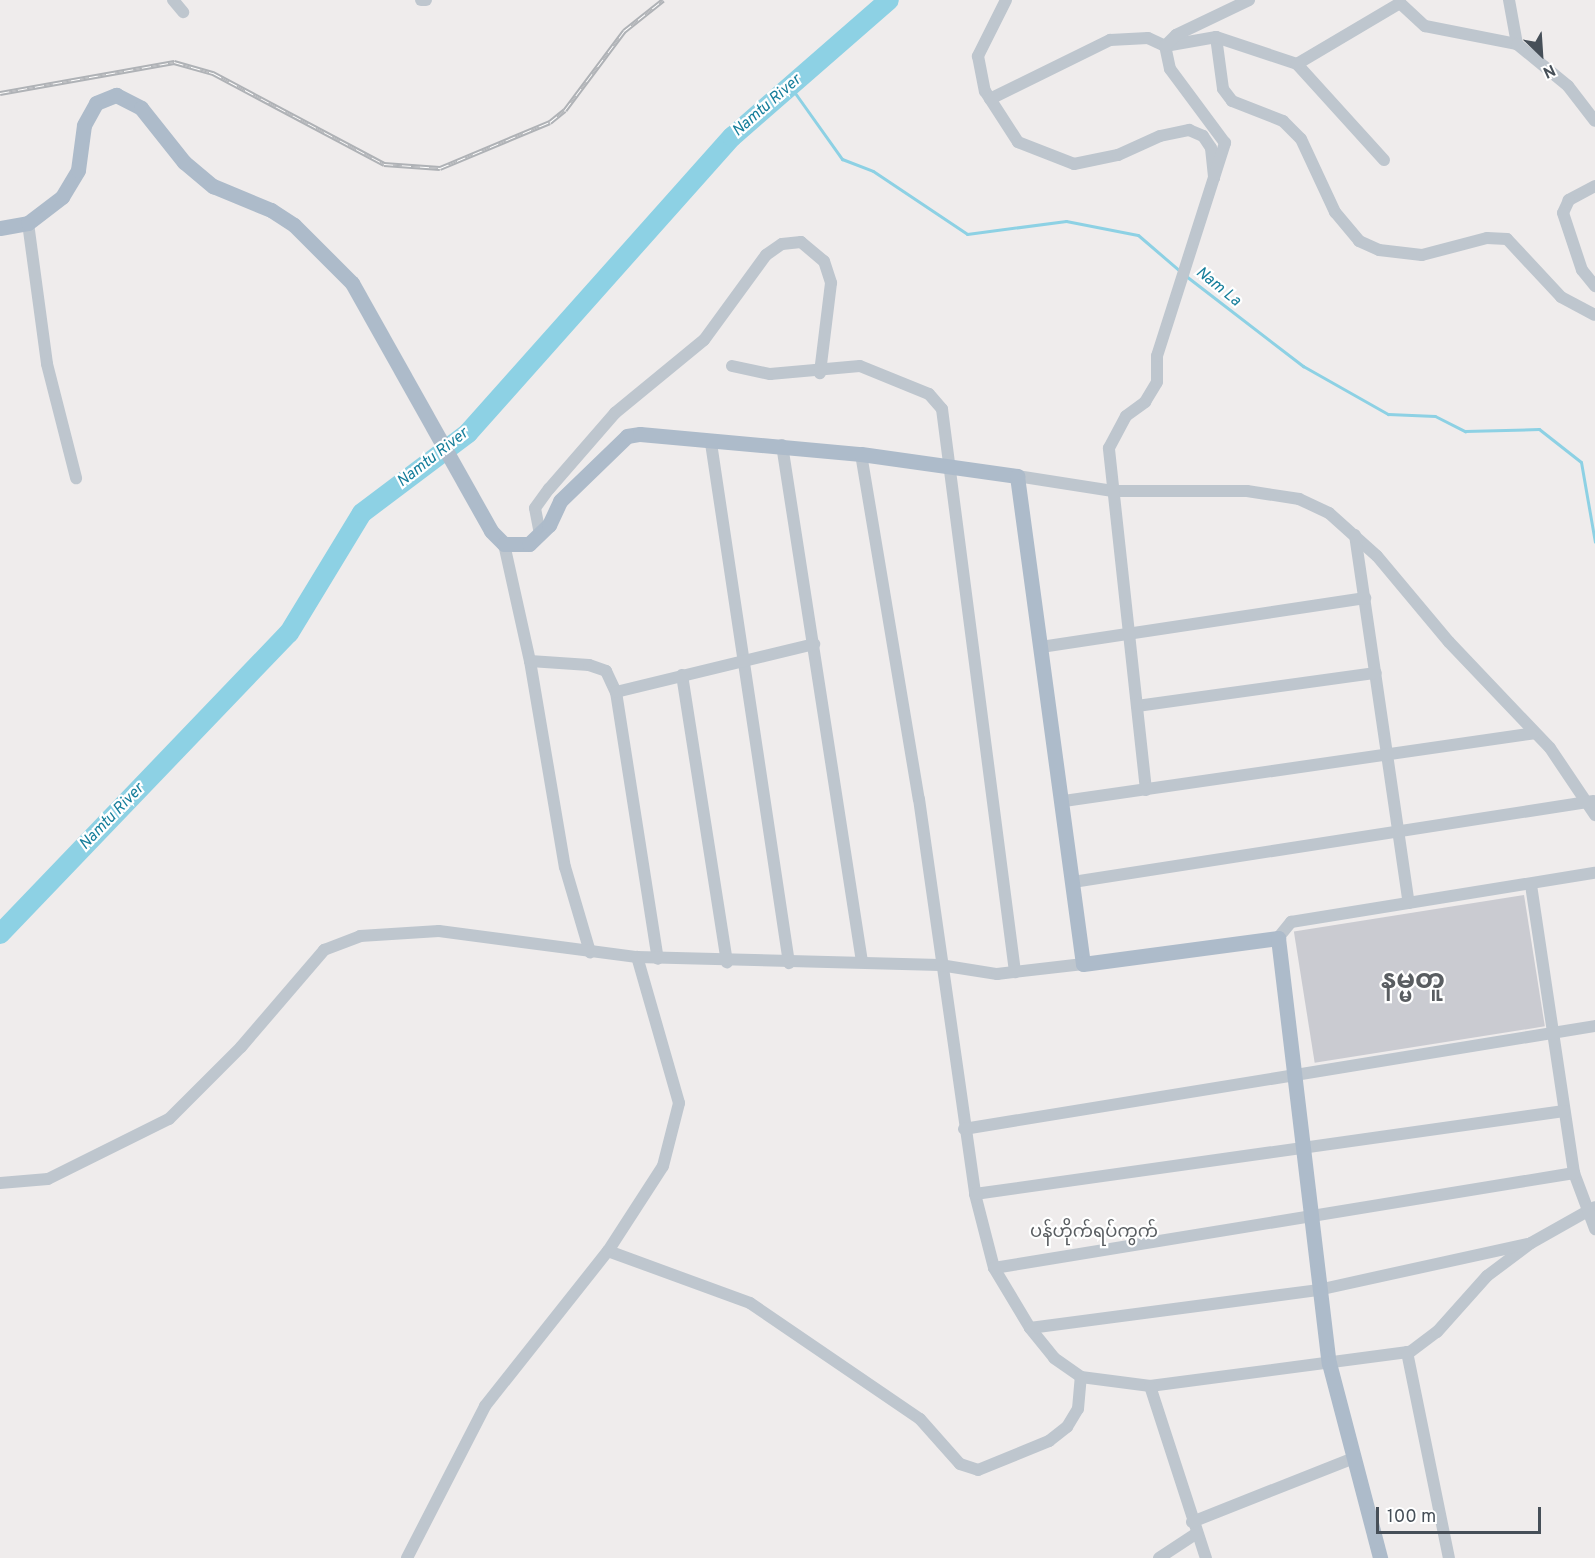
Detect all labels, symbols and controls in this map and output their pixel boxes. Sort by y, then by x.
north arrow [1511,24,1571,84]
text: N [1539,59,1558,82]
water label: Namtu River [729,71,805,141]
water label: Nam La [1192,263,1244,311]
water label: Namtu River [394,424,472,492]
water label: Namtu River [76,780,148,854]
district label: နမ္မတူ [1381,966,1445,998]
district label: ပန်ဟိုက်ရပ်ကွက် [1030,1222,1158,1244]
scale bar [1379,1495,1544,1533]
text: 100 m [1387,1506,1436,1529]

